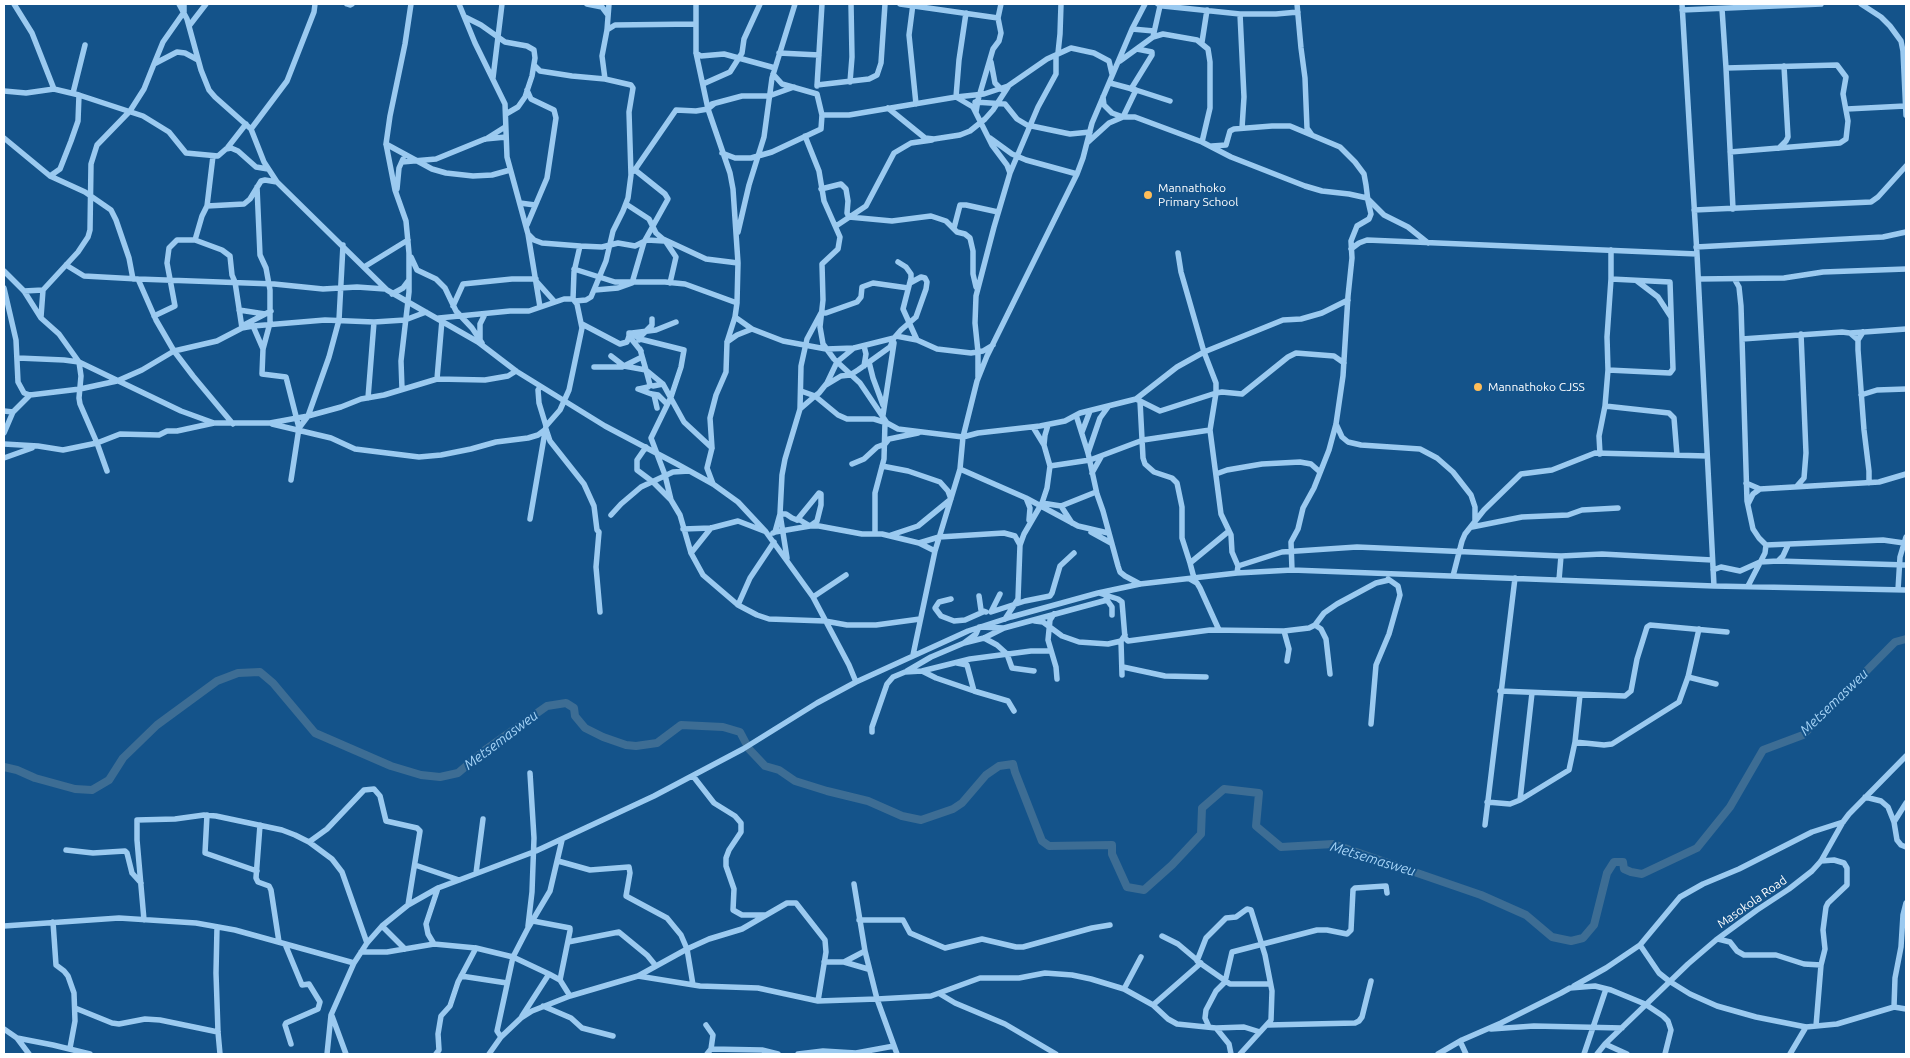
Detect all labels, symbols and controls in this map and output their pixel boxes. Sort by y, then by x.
place label: Mannathoko Primary School [1158,181,1238,209]
marker: Mannathoko Primary School [1142,189,1154,201]
place label: Mannathoko CJSS [1488,380,1585,394]
marker: Mannathoko CJSS [1472,381,1484,393]
water label: Metsemasweu [1796,665,1872,739]
water label: Metsemasweu [461,707,541,773]
water label: Metsemasweu [1328,838,1418,880]
street label: Masokola Road [1715,873,1789,931]

